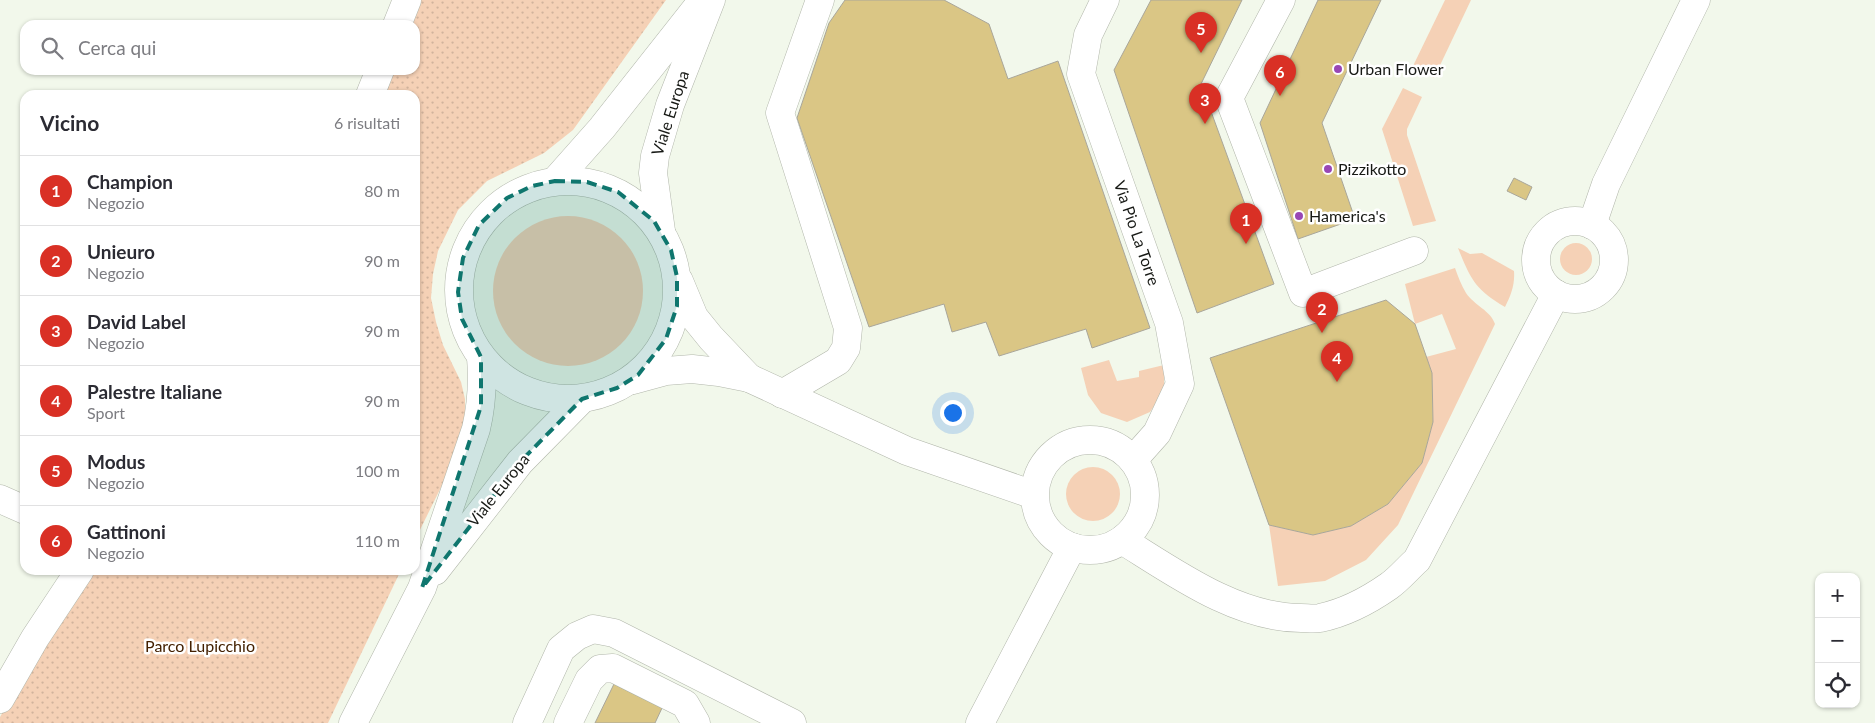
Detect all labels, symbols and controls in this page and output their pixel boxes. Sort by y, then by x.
pin: 5 [1185,12,1217,53]
search box [20,20,420,75]
icon: search [38,34,66,62]
text: Cerca qui [78,36,156,59]
pin: 6 [1264,55,1296,96]
place label: Urban Flower [1348,59,1444,78]
marker: Urban Flower [1332,63,1344,75]
street label: Viale Europa [647,68,692,158]
pin: 3 [1189,83,1221,124]
text: Vicino [40,110,99,135]
text: 6 risultati [334,113,400,132]
place label: Pizzikotto [1338,159,1406,178]
marker: Pizzikotto [1322,163,1334,175]
text: Champion [87,170,173,193]
street label: Via Pio La Torre [1111,178,1164,288]
text: 1 [51,181,61,200]
text: 80 m [364,181,400,200]
text: Negozio [87,193,145,212]
pin: 1 [1230,203,1262,244]
place label: Hamerica's [1309,206,1386,225]
marker: Hamerica's [1293,210,1305,222]
text: Unieuro [87,240,155,263]
text: 2 [51,251,61,270]
text: 90 m [364,251,400,270]
text: Negozio [87,263,145,282]
pin: 2 [1306,292,1338,333]
text: David Label [87,310,186,333]
text: 3 [51,321,61,340]
text: 90 m [364,321,400,340]
text: Negozio [87,333,145,352]
pin: 4 [1321,341,1353,382]
text: Palestre Italiane [87,380,222,403]
text: 4 [51,391,61,410]
text: 90 m [364,391,400,410]
your location [940,400,966,426]
text: Sport [87,403,125,422]
street label: Viale Europa [462,449,533,530]
text: Modus [87,450,145,473]
text: 5 [51,461,61,480]
text: 100 m [355,461,400,480]
text: Negozio [87,473,145,492]
text: Gattinoni [87,520,166,543]
text: 6 [51,531,61,550]
text: 110 m [355,531,400,550]
text: Negozio [87,543,145,562]
map controls [1815,573,1860,708]
button: + [1815,573,1860,618]
button: − [1815,618,1860,663]
park label: Parco Lupicchio [145,636,255,655]
button: locate [1815,663,1860,708]

